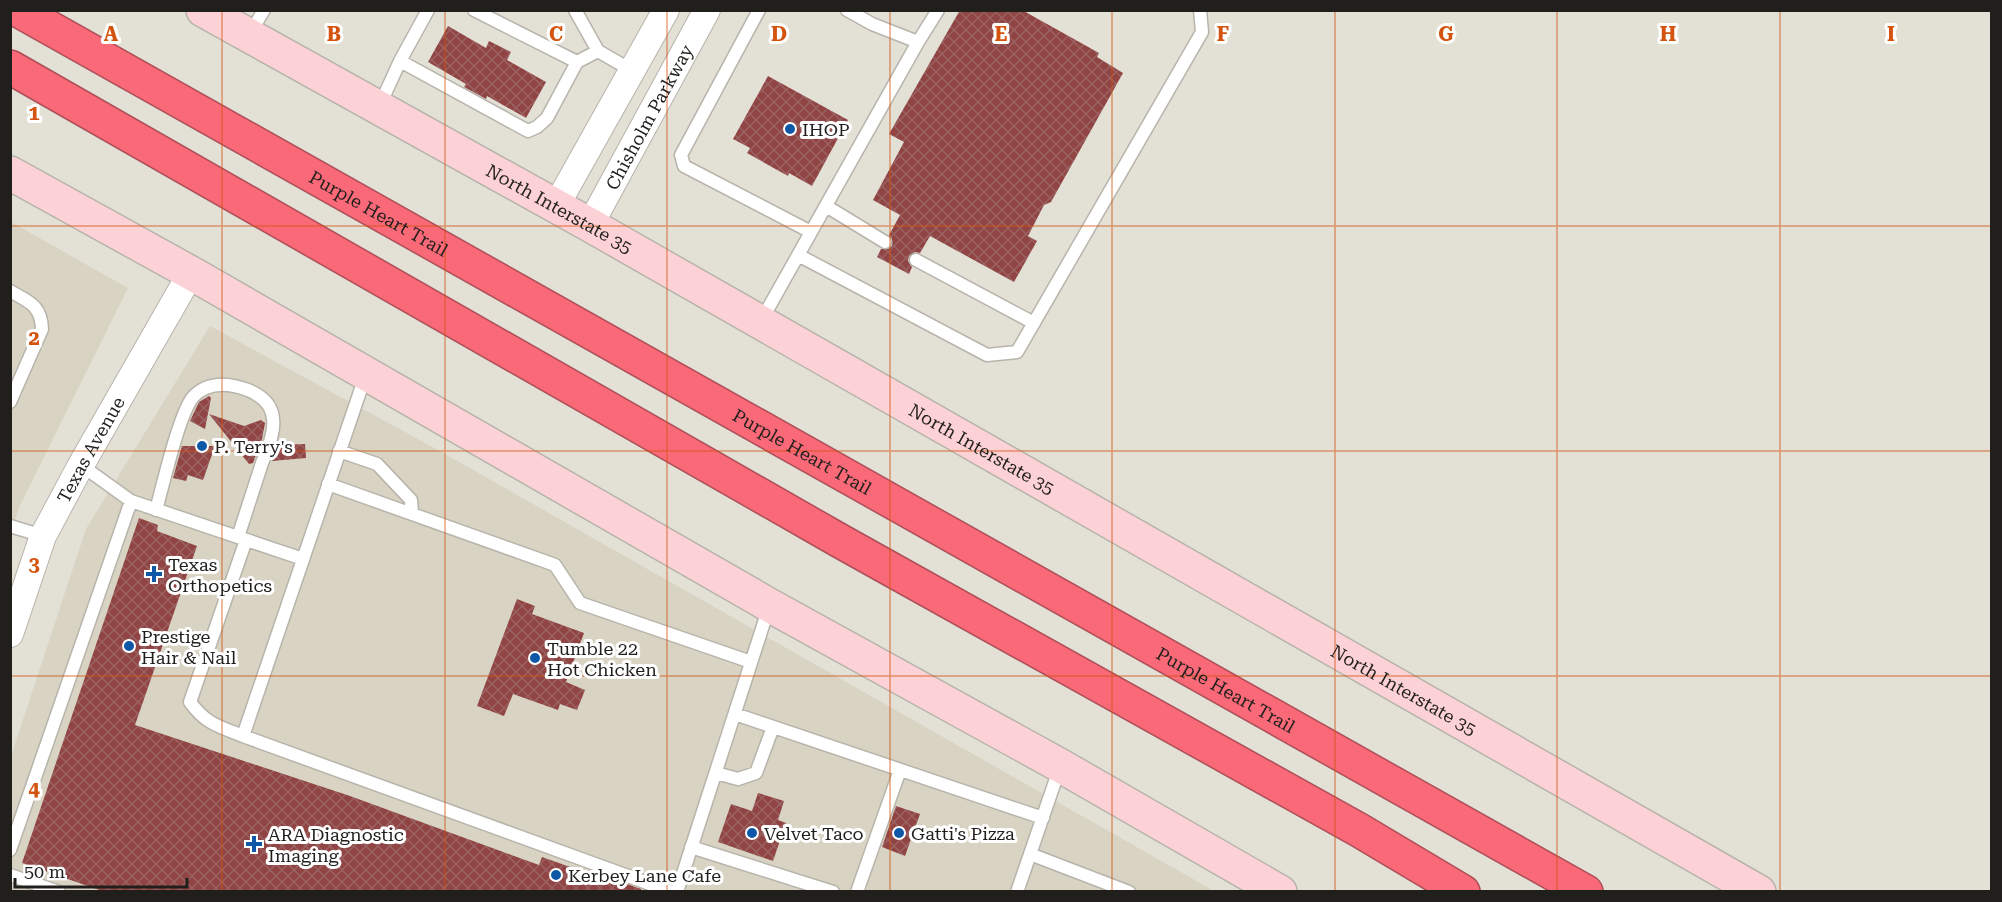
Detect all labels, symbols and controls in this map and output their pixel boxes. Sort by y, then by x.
text: A [104,22,119,46]
text: B [327,22,341,46]
text: C [549,22,563,46]
text: D [771,22,787,46]
text: E [995,22,1008,46]
text: F [1217,22,1229,46]
text: G [1438,22,1454,46]
text: H [1660,22,1676,46]
text: I [1887,22,1895,46]
street label: Chisholm Parkway [601,40,697,193]
text: 1 [28,101,40,125]
place label: IHOP [802,119,850,140]
marker: IHOP [783,122,797,136]
street label: North Interstate 35 [483,159,636,258]
street label: Purple Heart Trail [306,166,452,261]
text: 2 [28,326,40,350]
street label: Texas Avenue [52,393,129,506]
street label: North Interstate 35 [906,399,1058,498]
street label: Purple Heart Trail [729,404,876,499]
place label: P. Terry's [214,436,293,457]
marker: P. Terry's [195,439,209,453]
text: 3 [28,552,40,576]
place label: Texas Orthopetics [168,554,272,596]
marker: Texas Orthopetics [145,565,163,583]
place label: Prestige Hair & Nail [141,626,237,668]
place label: Tumble 22 Hot Chicken [547,638,657,680]
marker: Prestige Hair & Nail [122,639,136,653]
street label: North Interstate 35 [1328,640,1481,739]
street label: Purple Heart Trail [1153,642,1299,737]
marker: Tumble 22 Hot Chicken [528,651,542,665]
text: 4 [28,777,40,801]
place label: Velvet Taco [764,823,864,844]
place label: Gatti's Pizza [911,823,1015,844]
place label: ARA Diagnostic Imaging [268,824,404,866]
marker: Velvet Taco [745,826,759,840]
marker: Gatti's Pizza [892,826,906,840]
marker: ARA Diagnostic Imaging [245,835,263,853]
scale bar [15,851,188,889]
text: 50 m [24,861,65,882]
place label: Kerbey Lane Cafe [568,865,721,886]
marker: Kerbey Lane Cafe [549,868,563,882]

